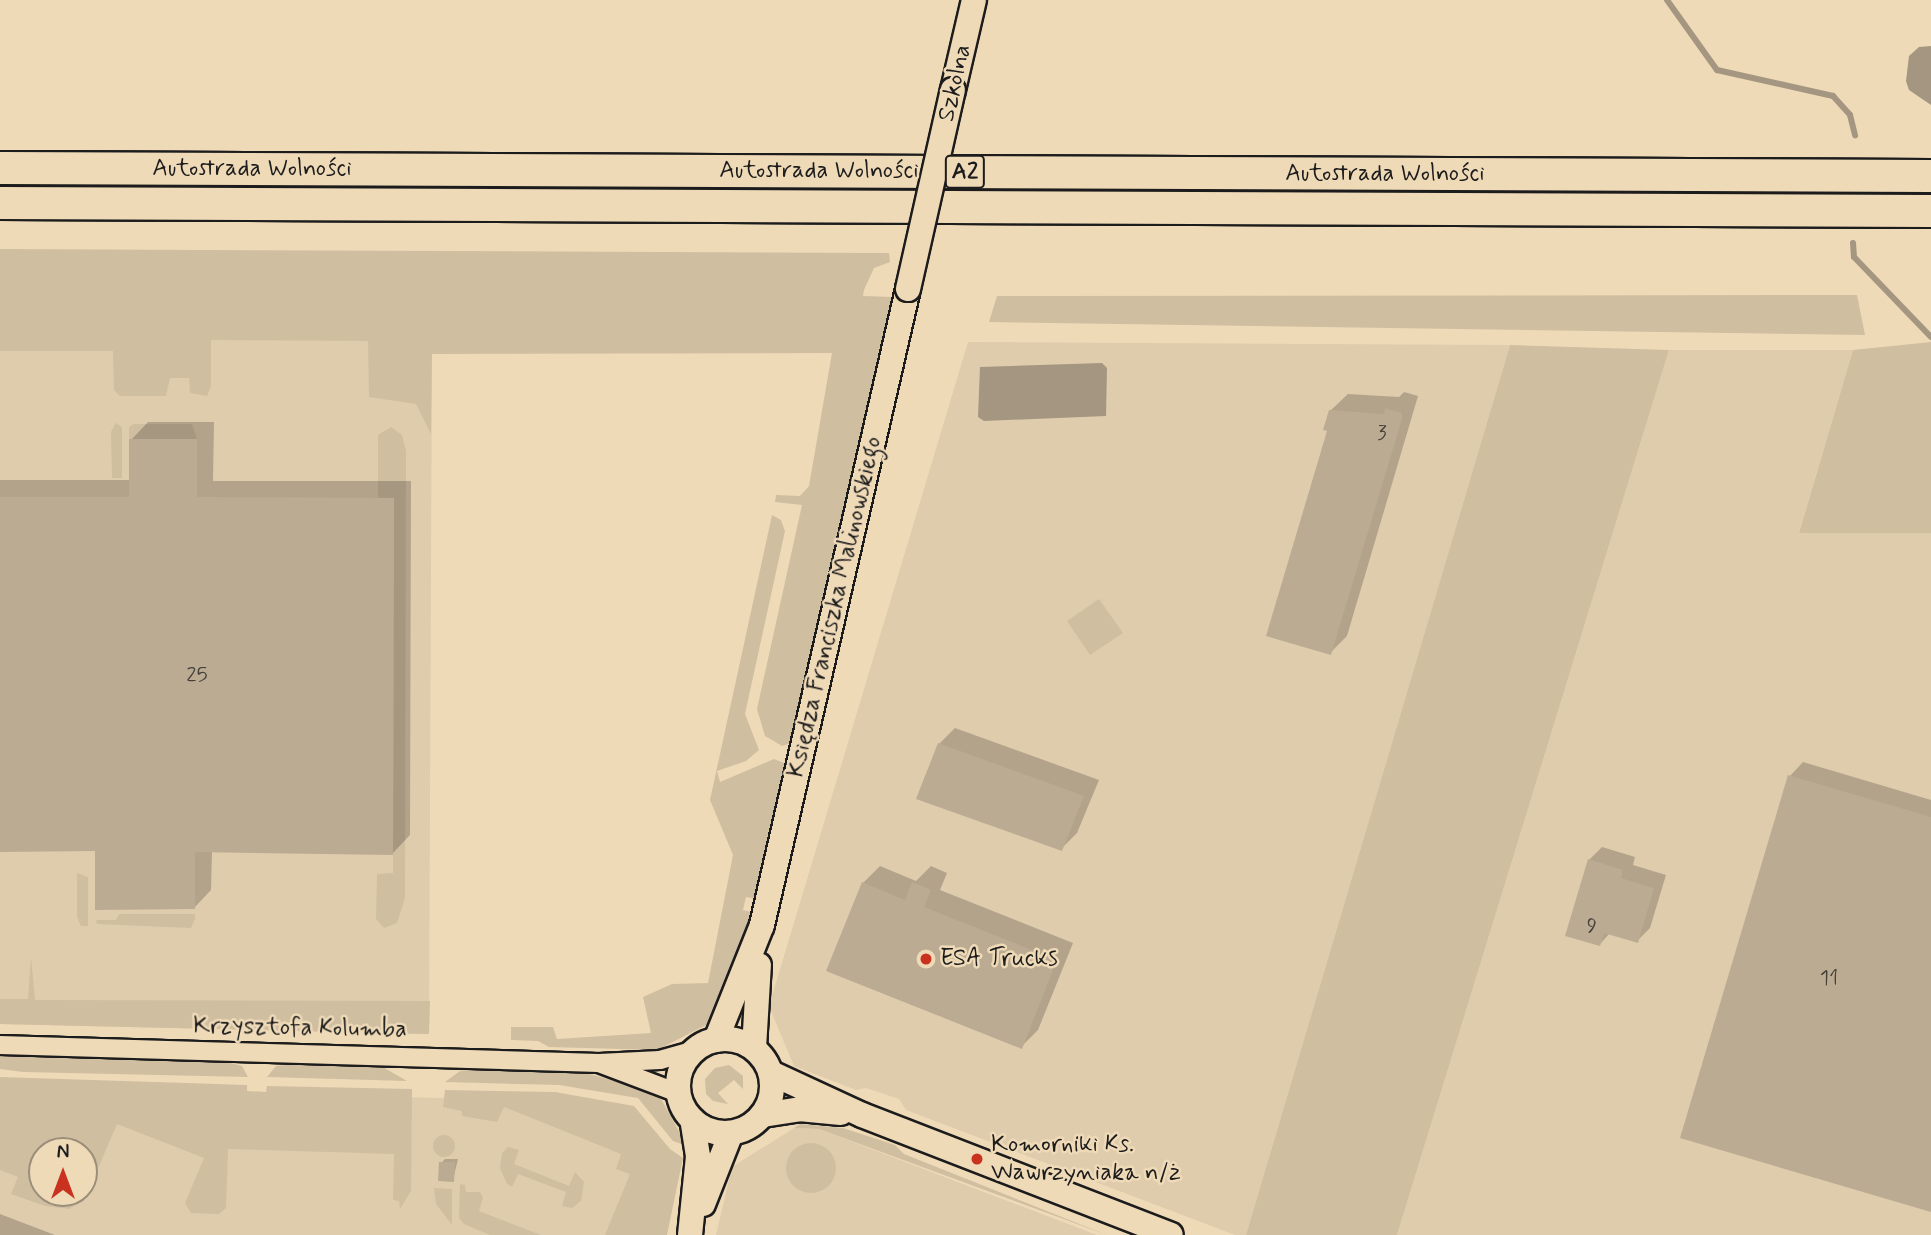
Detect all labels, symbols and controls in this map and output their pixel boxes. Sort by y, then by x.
street label: Szkolna [932,42,978,124]
road number: A2 [944,153,986,192]
street label: Autostrada Wolności [149,155,355,183]
street label: Autostrada Wolności [716,157,922,185]
street label: Autostrada Wolności [1282,160,1488,188]
house number: 3 [1377,420,1387,446]
street label: Księdza Franciszka Malinowskiego [781,430,889,784]
house number: 25 [186,662,208,688]
house number: 9 [1587,913,1597,939]
place label: ESA Trucks [940,945,1052,973]
marker: ESA Trucks [918,951,934,967]
house number: 11 [1820,965,1838,991]
street label: Krzysztofa Kolumba [190,1012,410,1044]
place label: Komorniki Ks. Wawrzyniaka n/ż [991,1131,1179,1187]
north arrow [28,1137,98,1207]
text: N [57,1140,69,1165]
marker: Komorniki Ks. Wawrzyniaka n/ż [969,1151,985,1167]

